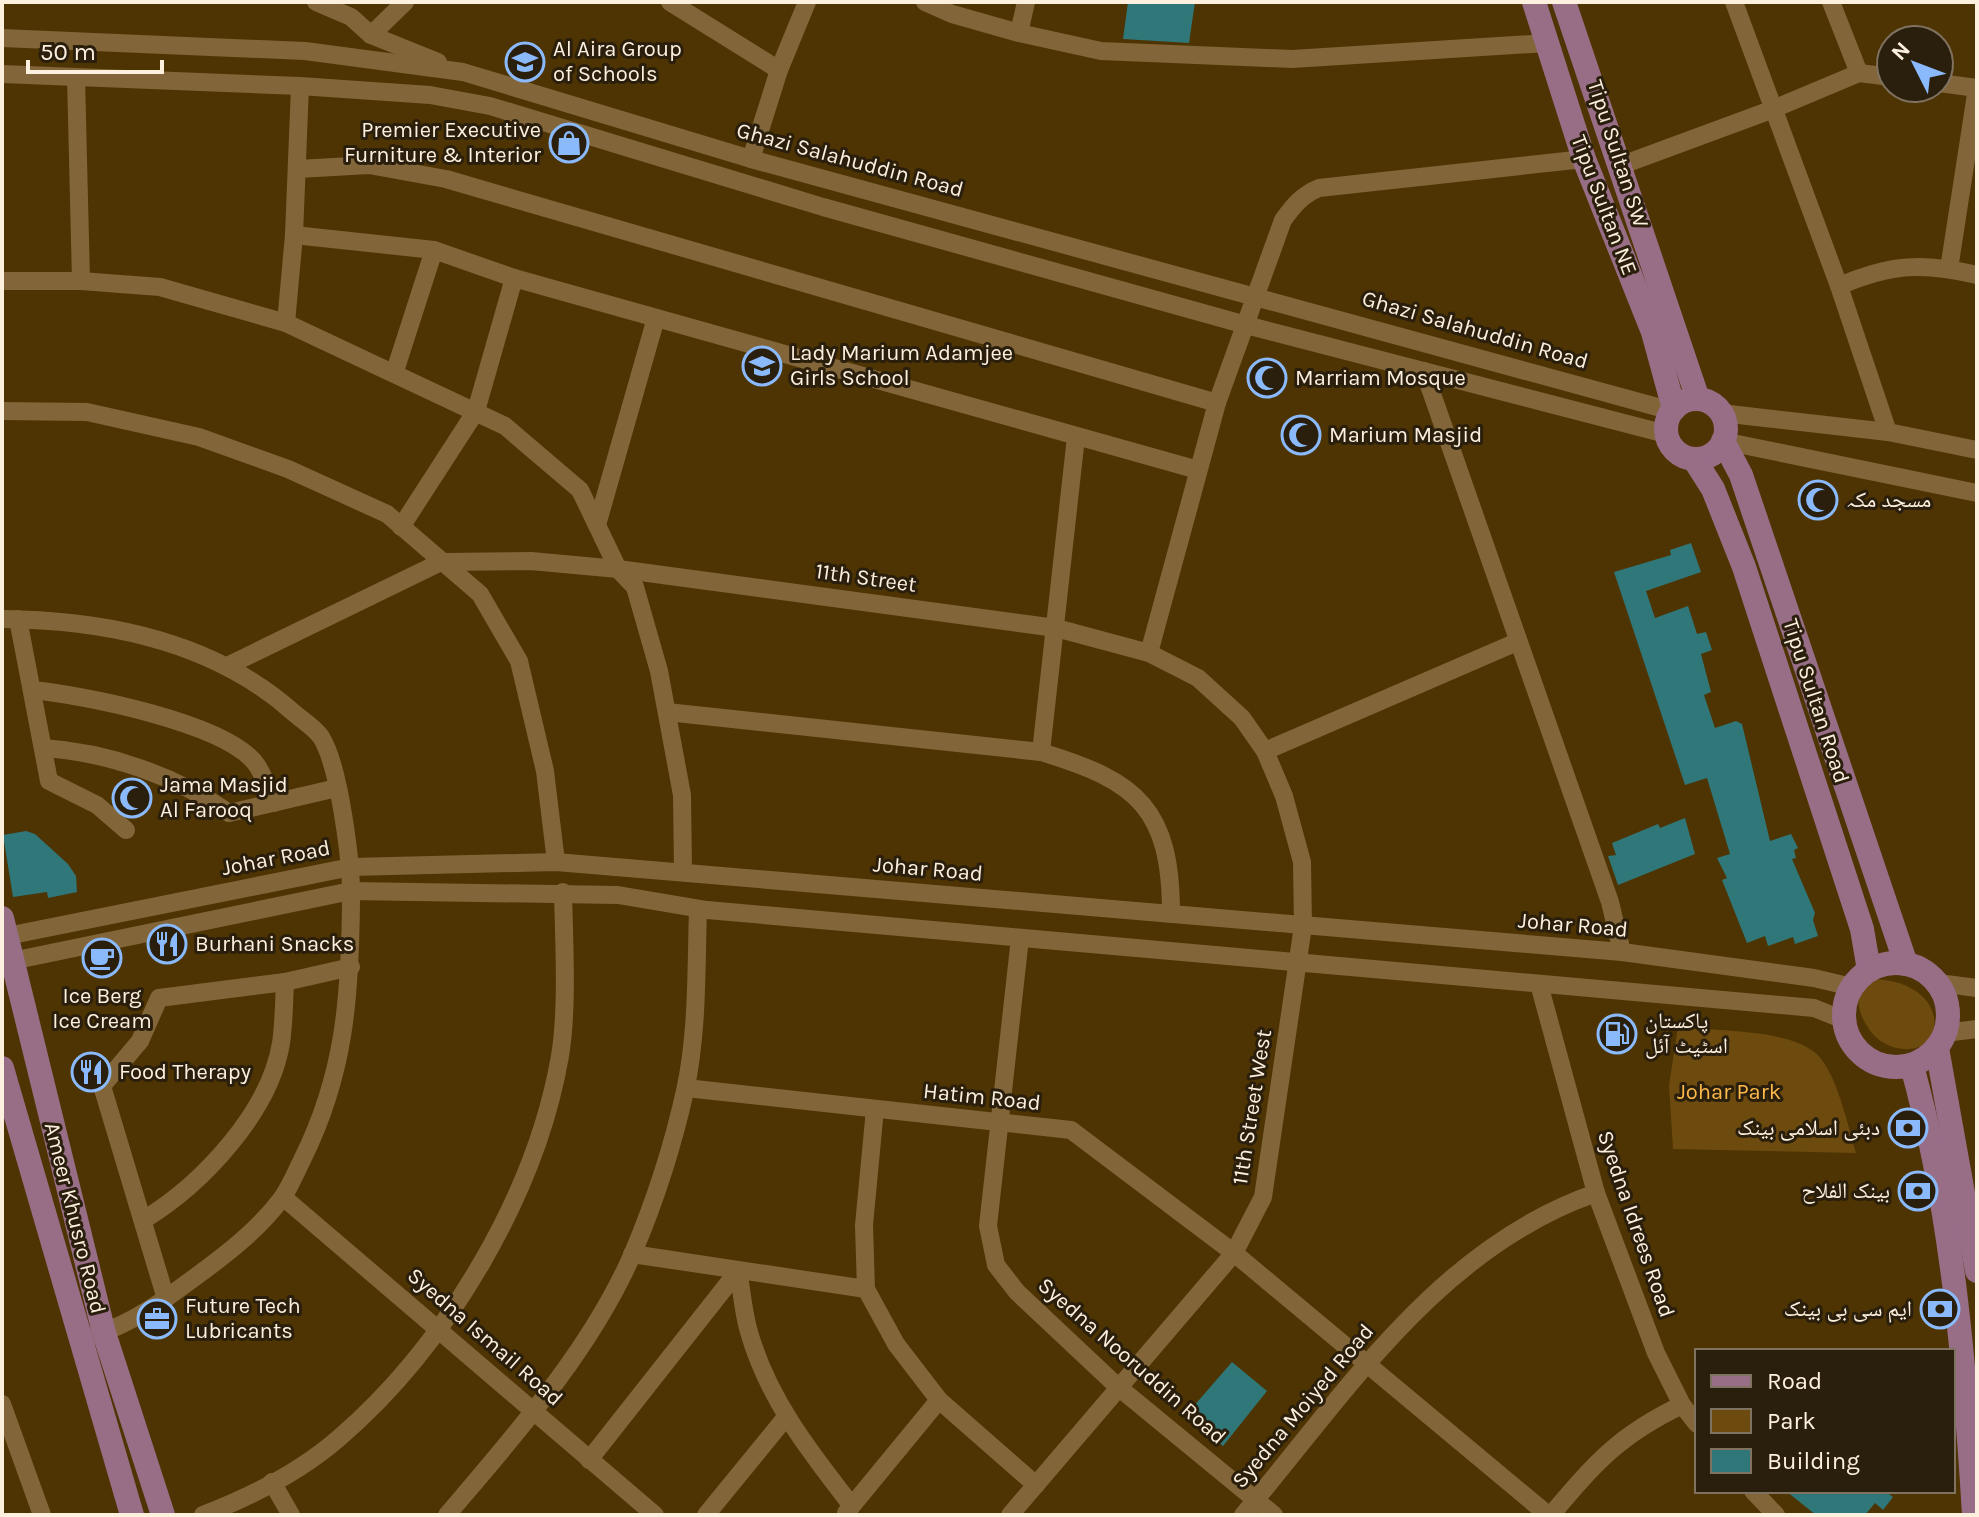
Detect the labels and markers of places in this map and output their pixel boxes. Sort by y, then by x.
place label: Al Aira Group of Schools [553,36,682,87]
school or university icon: Al Aira Group of Schools [504,41,546,83]
place label: Premier Executive Furniture & Interior [344,117,541,168]
shop icon: Premier Executive Furniture & Interior [548,122,590,164]
place label: Lady Marium Adamjee Girls School [790,340,1013,391]
school or university icon: Lady Marium Adamjee Girls School [741,345,783,387]
mosque icon: Marriam Mosque [1246,357,1288,399]
place label: Marriam Mosque [1295,365,1466,391]
mosque icon: Marium Masjid [1280,414,1322,456]
place label: Marium Masjid [1329,422,1482,448]
mosque icon: مسجد مکہ [1797,479,1839,521]
place label: مسجد مکہ [1846,487,1931,513]
place label: Jama Masjid Al Farooq [160,772,288,823]
mosque icon: Jama Masjid Al Farooq [111,777,153,819]
restaurant icon: Burhani Snacks [146,923,188,965]
place label: Burhani Snacks [195,931,354,957]
cafe icon: Ice Berg Ice Cream [81,937,123,979]
place label: Ice Berg Ice Cream [52,983,152,1034]
place label: پاکستان اسٹیٹ آئل [1645,1008,1728,1059]
fuel station icon: پاکستان اسٹیٹ آئل [1596,1013,1638,1055]
restaurant icon: Food Therapy [70,1051,112,1093]
place label: Food Therapy [119,1059,251,1085]
bank icon: دبئی اسلامی بینک [1887,1107,1929,1149]
place label: دبئی اسلامی بینک [1737,1115,1880,1141]
bank icon: بینک الفلاح [1897,1170,1939,1212]
place label: بینک الفلاح [1801,1178,1890,1204]
bank icon: ایم سی بی بینک [1919,1288,1961,1330]
place label: Future Tech Lubricants [185,1293,301,1344]
place label: ایم سی بی بینک [1784,1296,1912,1323]
office icon: Future Tech Lubricants [136,1298,178,1340]

